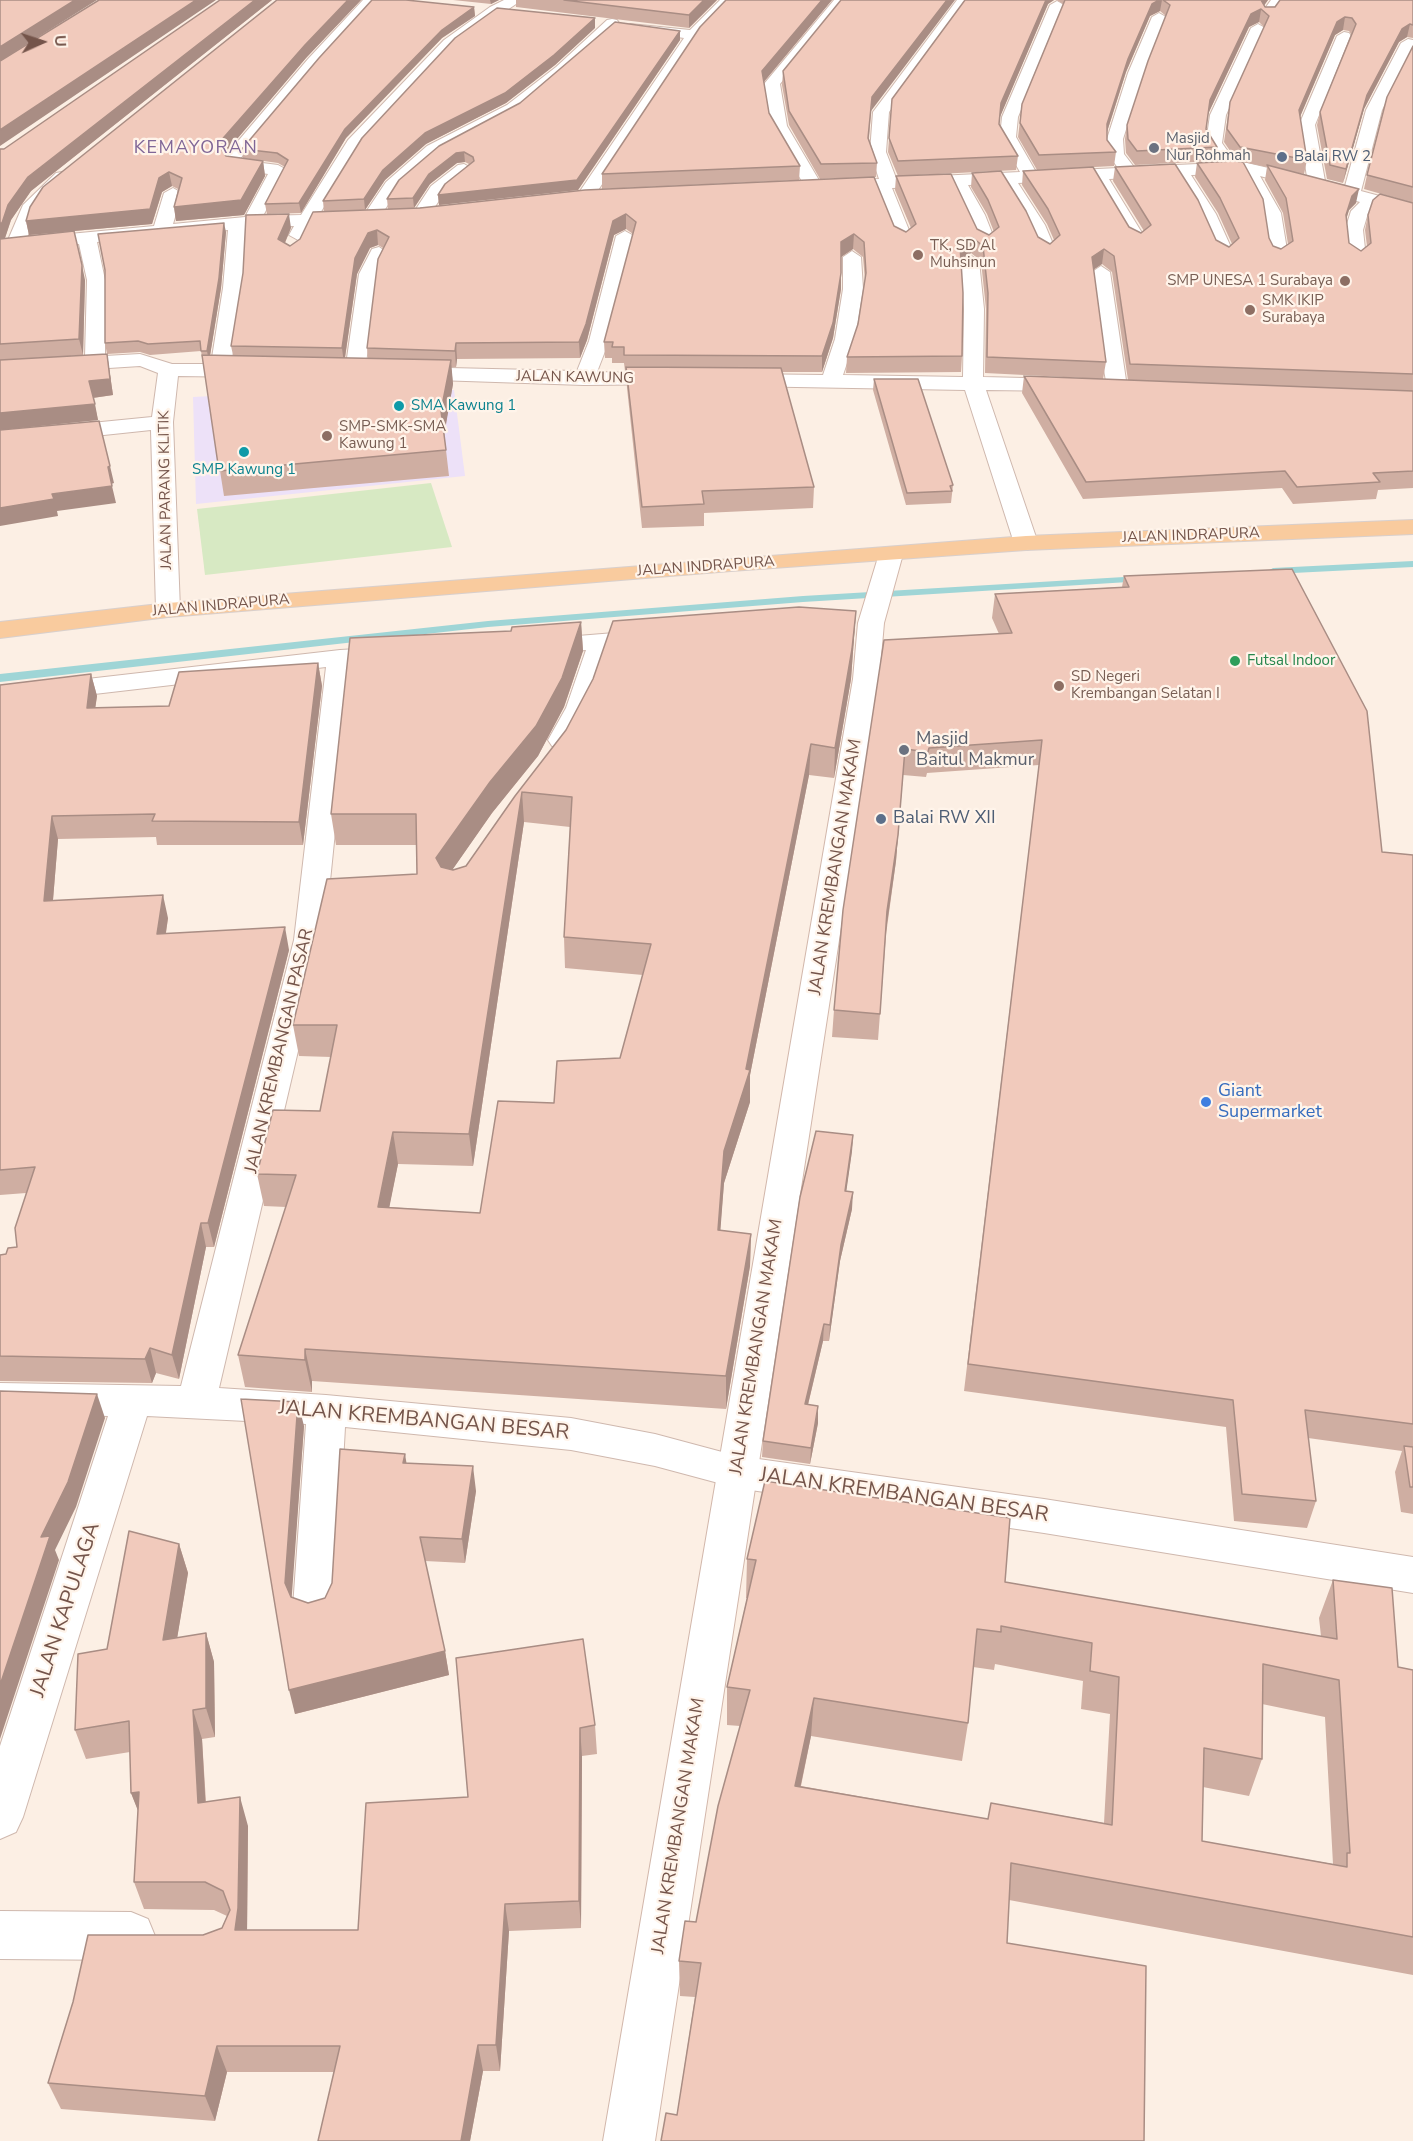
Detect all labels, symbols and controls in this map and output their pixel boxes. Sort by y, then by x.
north arrow [12,12,72,72]
text: U [49,35,71,48]
place label: Masjid Nur Rohmah [1166,130,1251,165]
district label: KEMAYORAN [134,138,258,160]
marker: Masjid Nur Rohmah [1147,141,1161,155]
place label: Balai RW 2 [1294,148,1371,166]
marker: Balai RW 2 [1275,150,1289,164]
place label: TK, SD Al Muhsinun [930,237,996,272]
marker: TK, SD Al Muhsinun [911,248,925,262]
place label: SMP UNESA 1 Surabaya [1167,272,1333,290]
marker: SMP UNESA 1 Surabaya [1338,274,1352,288]
place label: SMK IKIP Surabaya [1262,292,1325,327]
marker: SMK IKIP Surabaya [1243,303,1257,317]
street label: JALAN KAWUNG [516,368,634,388]
place label: SMA Kawung 1 [411,397,516,415]
marker: SMA Kawung 1 [392,399,406,413]
street label: JALAN PARANG KLITIK [156,410,176,570]
place label: SMP-SMK-SMA Kawung 1 [339,418,446,453]
marker: SMP-SMK-SMA Kawung 1 [320,429,334,443]
marker: SMP Kawung 1 [237,445,251,459]
place label: SMP Kawung 1 [192,461,296,479]
street label: JALAN INDRAPURA [1122,525,1260,547]
street label: JALAN INDRAPURA [637,553,775,581]
street label: JALAN INDRAPURA [152,591,290,621]
place label: Futsal Indoor [1247,652,1335,670]
marker: Futsal Indoor [1228,654,1242,668]
place label: SD Negeri Krembangan Selatan I [1071,668,1220,703]
marker: SD Negeri Krembangan Selatan I [1052,679,1066,693]
place label: Masjid Baitul Makmur [916,729,1034,771]
street label: JALAN KREMBANGAN MAKAM [805,737,867,997]
marker: Masjid Baitul Makmur [897,743,911,757]
place label: Balai RW XII [893,808,996,830]
marker: Balai RW XII [874,812,888,826]
street label: JALAN KREMBANGAN PASAR [241,927,319,1175]
place label: Giant Supermarket [1218,1081,1322,1124]
marker: Giant Supermarket [1199,1095,1213,1109]
street label: JALAN KREMBANGAN MAKAM [726,1217,788,1477]
street label: JALAN KREMBANGAN BESAR [278,1396,570,1446]
street label: JALAN KREMBANGAN BESAR [758,1463,1050,1529]
street label: JALAN KAPULAGA [26,1519,106,1701]
street label: JALAN KREMBANGAN MAKAM [648,1696,710,1956]

